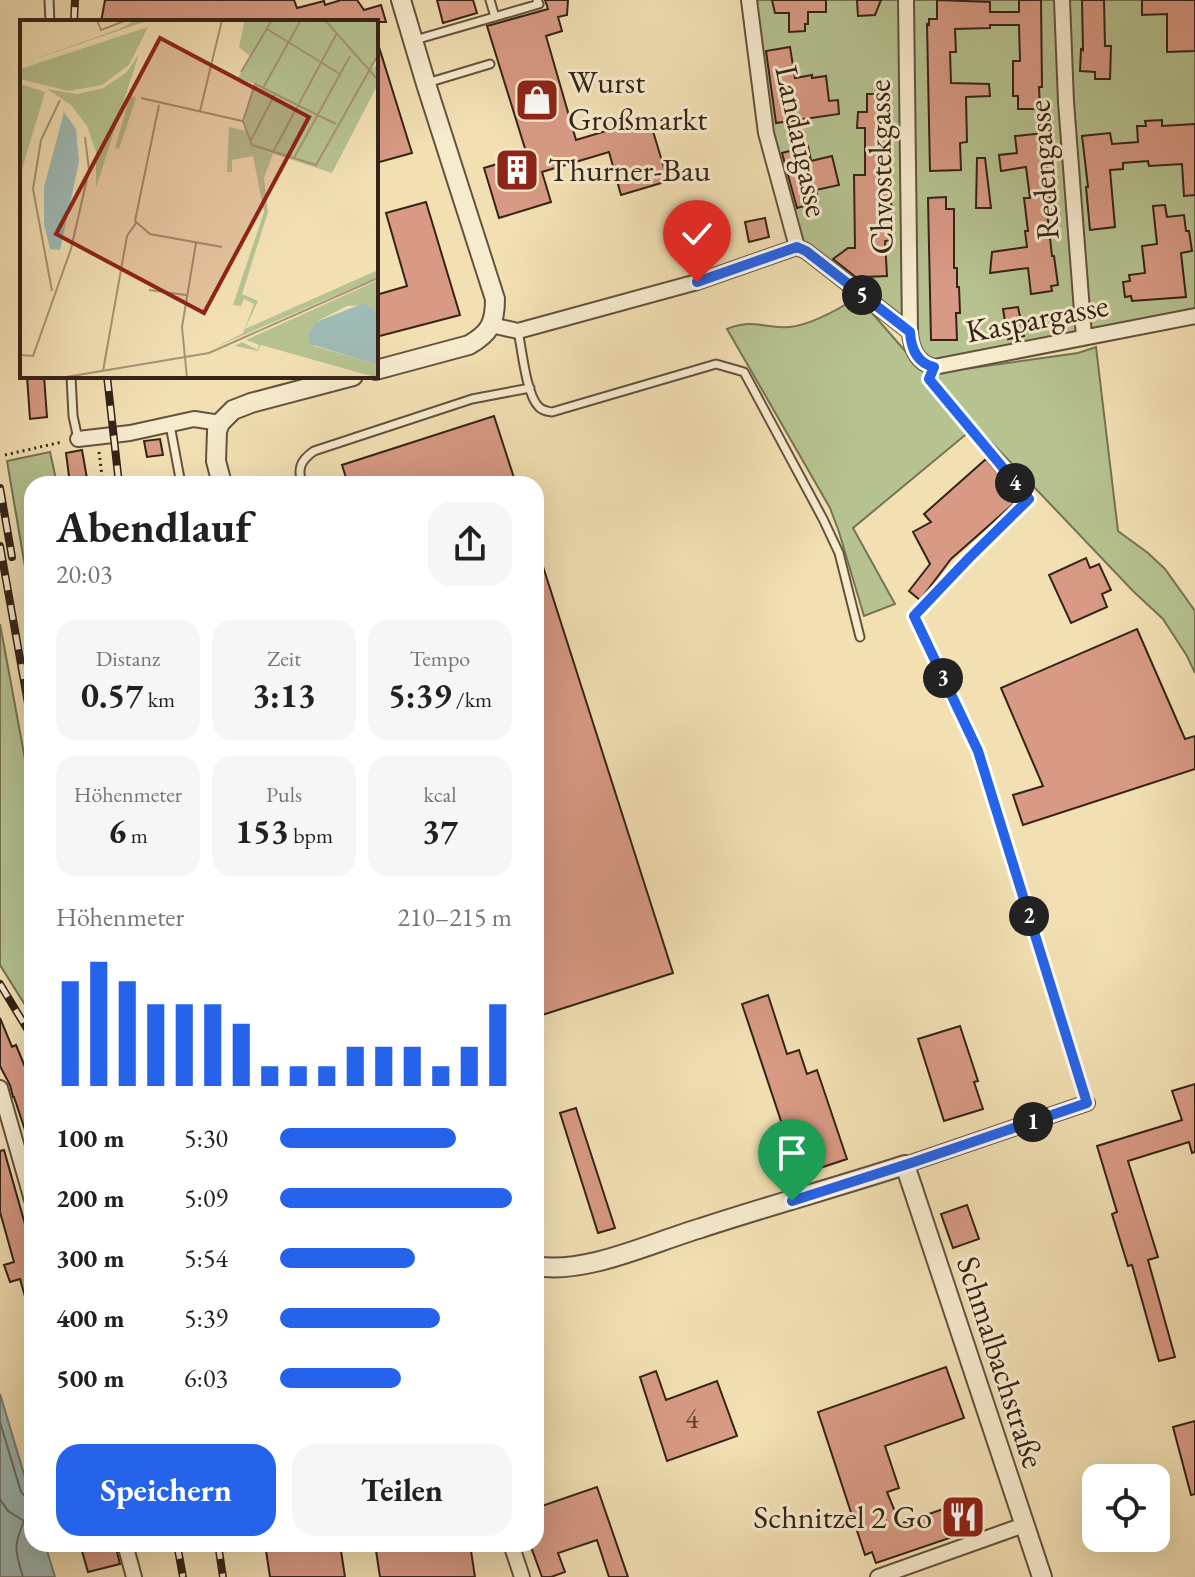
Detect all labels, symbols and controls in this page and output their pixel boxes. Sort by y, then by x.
inset map [20,20,378,378]
place label: Wurst Großmarkt [568,61,707,140]
street label: Landaugasse [765,61,839,221]
shop icon: Wurst Großmarkt [513,76,561,124]
street label: Chvostekgasse [857,79,903,255]
street label: Redengasse [1017,99,1069,241]
building icon: Thurner-Bau [493,146,541,194]
place label: Thurner-Bau [548,149,711,191]
pin [663,200,731,282]
icon: check [675,212,719,256]
pin: 5 [842,275,882,315]
text: 5 [856,280,868,309]
street label: Kaspargasse [962,284,1112,352]
pin: 4 [995,463,1035,503]
text: 4 [1009,468,1021,497]
text: Abendlauf [56,498,251,555]
button: share [428,502,512,586]
text: 20:03 [56,557,112,591]
text: Distanz [96,644,160,673]
text: Zeit [267,644,301,673]
text: Tempo [410,644,470,673]
pin: 3 [923,658,963,698]
text: 3 [937,663,949,692]
text: 0.57 [81,673,143,717]
text: 3:13 [252,673,316,717]
text: 5:39 [388,673,451,717]
text: km [143,685,175,714]
text: /km [451,685,492,714]
text: Höhenmeter [74,780,182,809]
text: Puls [266,780,302,809]
text: kcal [423,780,457,809]
text: 6 [108,809,126,853]
text: 153 [235,809,289,853]
text: 37 [422,809,458,853]
text: m [126,821,148,850]
text: bpm [289,821,333,850]
pin: 2 [1009,896,1049,936]
text: Höhenmeter [56,900,184,934]
text: 210–215 m [397,900,512,934]
text: 2 [1023,901,1035,930]
pin: 1 [1013,1102,1053,1142]
text: 1 [1027,1107,1039,1136]
pin [758,1119,826,1201]
text: 100 m [56,1121,124,1155]
text: 5:30 [184,1121,228,1155]
icon: arrive [770,1131,814,1175]
text: 200 m [56,1181,124,1215]
text: 5:09 [184,1181,228,1215]
text: 300 m [56,1241,124,1275]
text: 5:54 [184,1241,228,1275]
street label: Schmalbachstraße [947,1251,1055,1473]
text: 400 m [56,1301,124,1335]
text: 5:39 [184,1301,228,1335]
text: 500 m [56,1361,124,1395]
text: 6:03 [184,1361,228,1395]
house number: 4 [685,1400,699,1436]
button: Speichern [56,1444,276,1536]
button: Teilen [292,1444,512,1536]
map controls [1082,1464,1170,1552]
button: locate [1082,1464,1170,1552]
restaurant icon: Schnitzel 2 Go [939,1493,987,1541]
place label: Schnitzel 2 Go [753,1496,932,1538]

